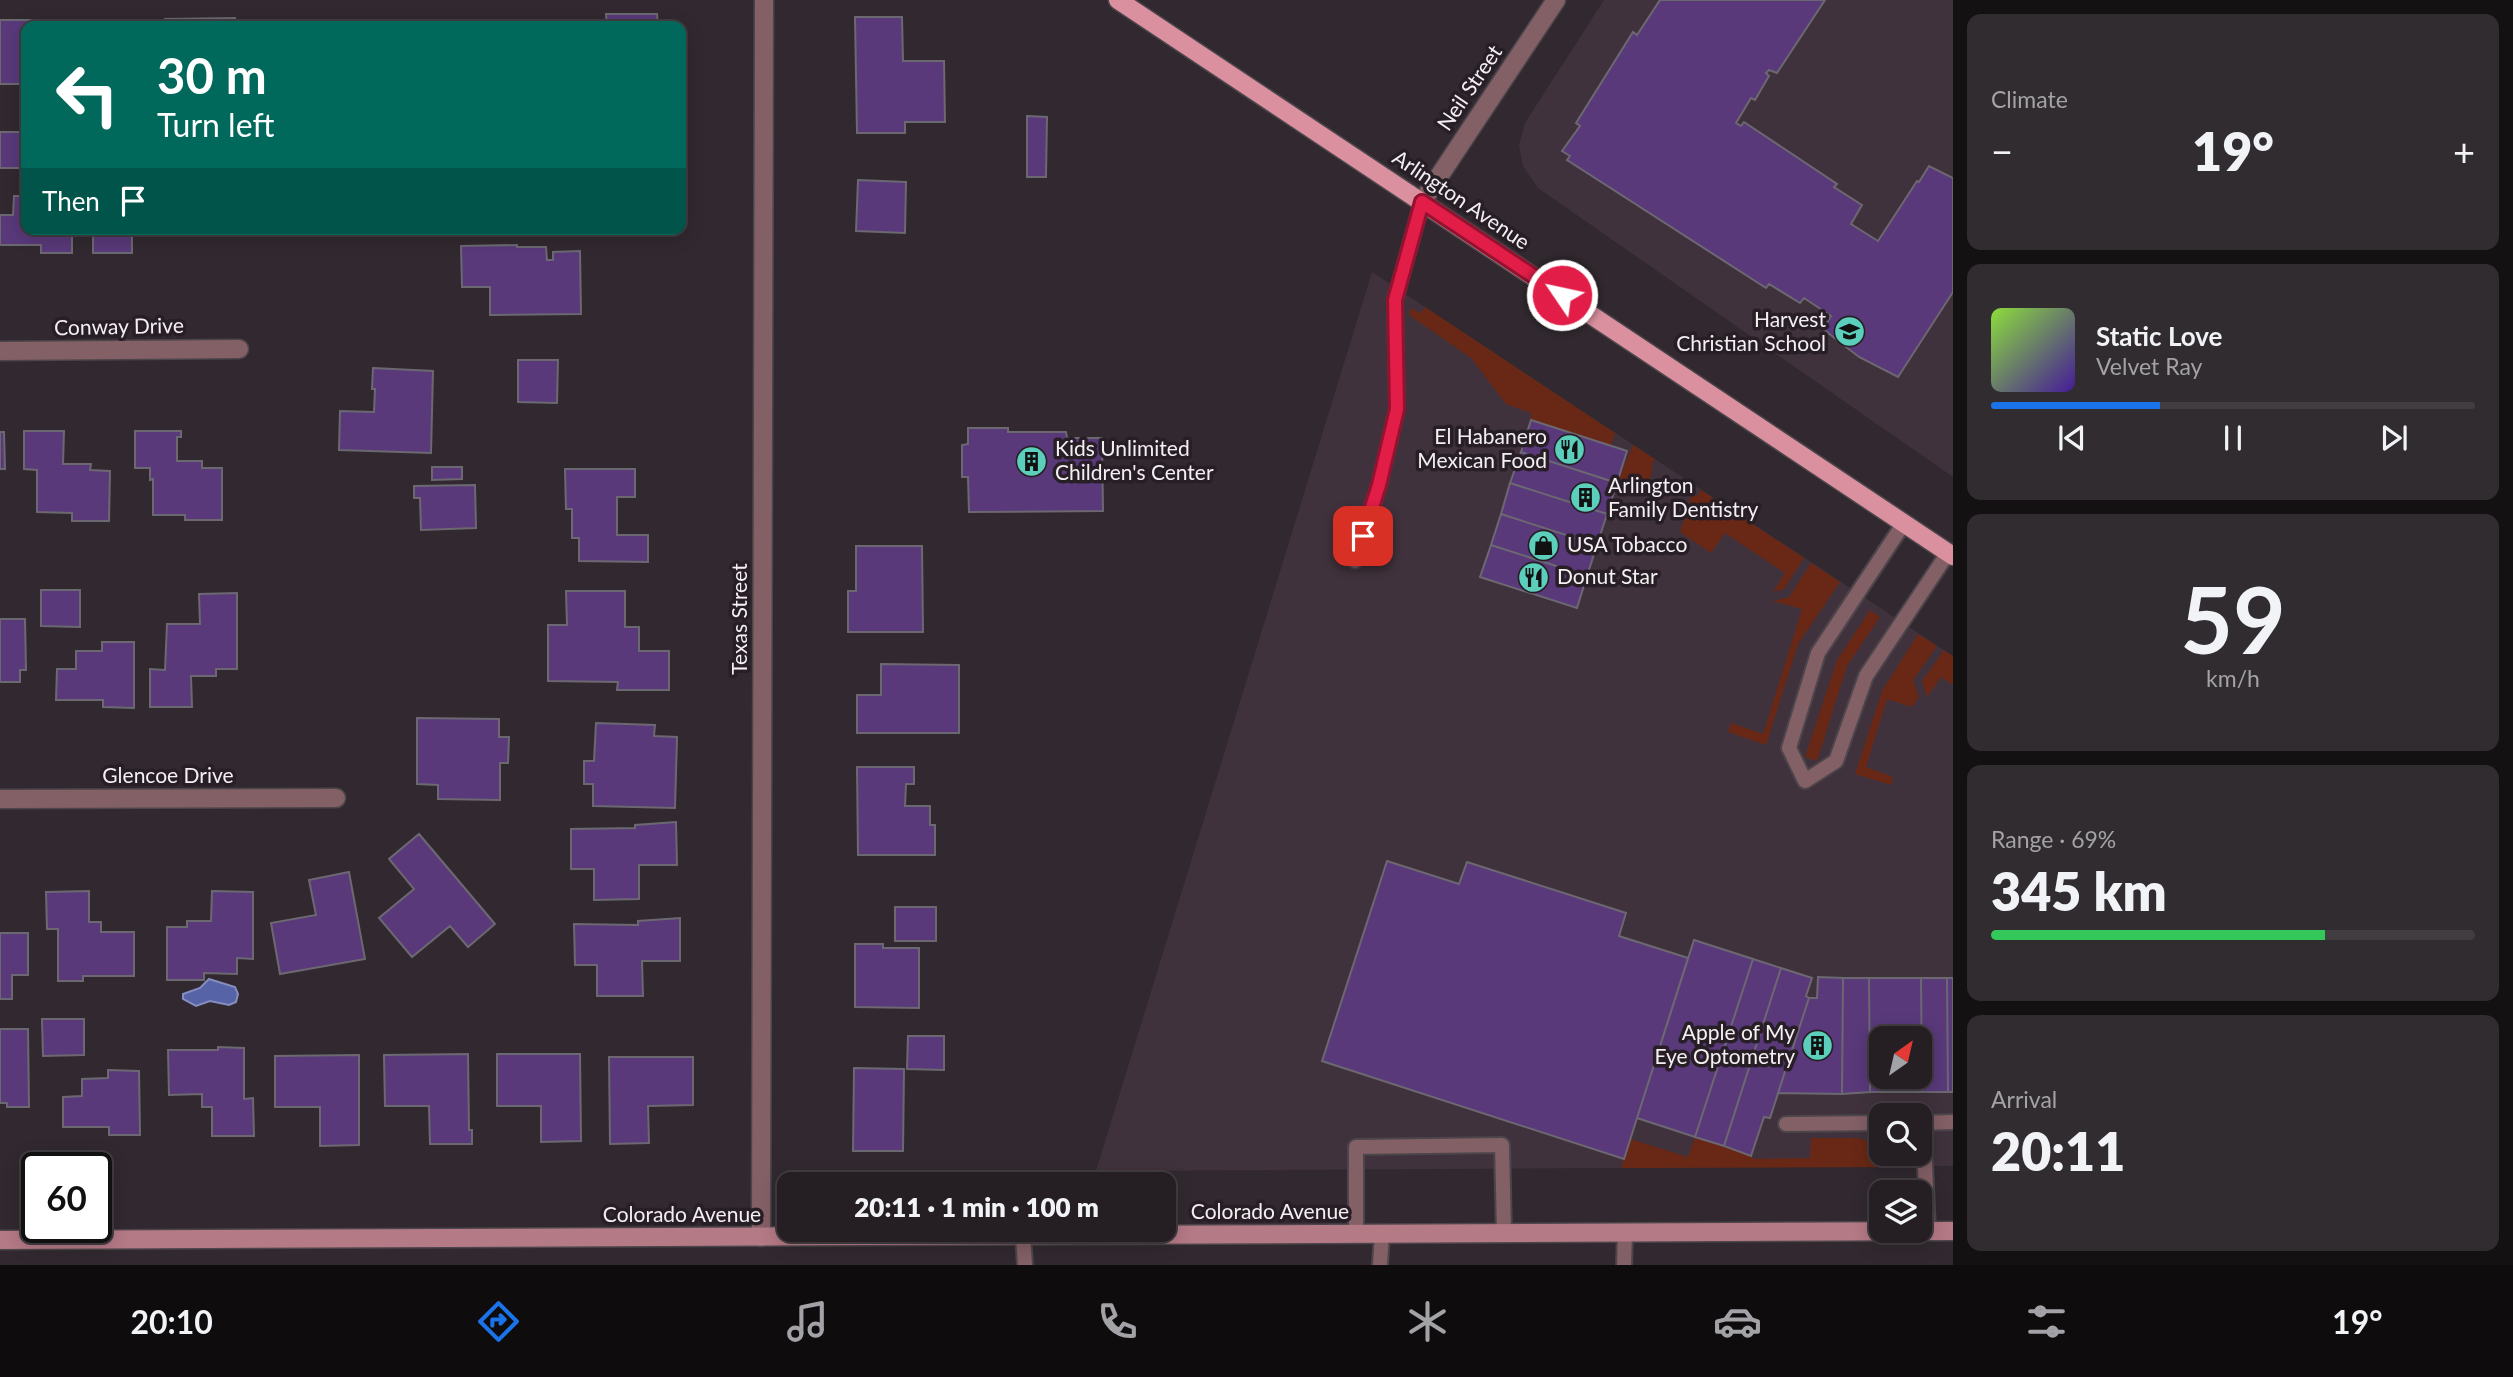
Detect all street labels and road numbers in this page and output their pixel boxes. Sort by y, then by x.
street label: Neil Street [1431,39,1507,135]
street label: Arlington Avenue [1389,144,1535,254]
street label: Conway Drive [54,312,184,339]
street label: Texas Street [726,563,751,675]
street label: Glencoe Drive [102,762,234,787]
street label: Colorado Avenue [1191,1198,1349,1223]
street label: Colorado Avenue [603,1201,761,1226]

